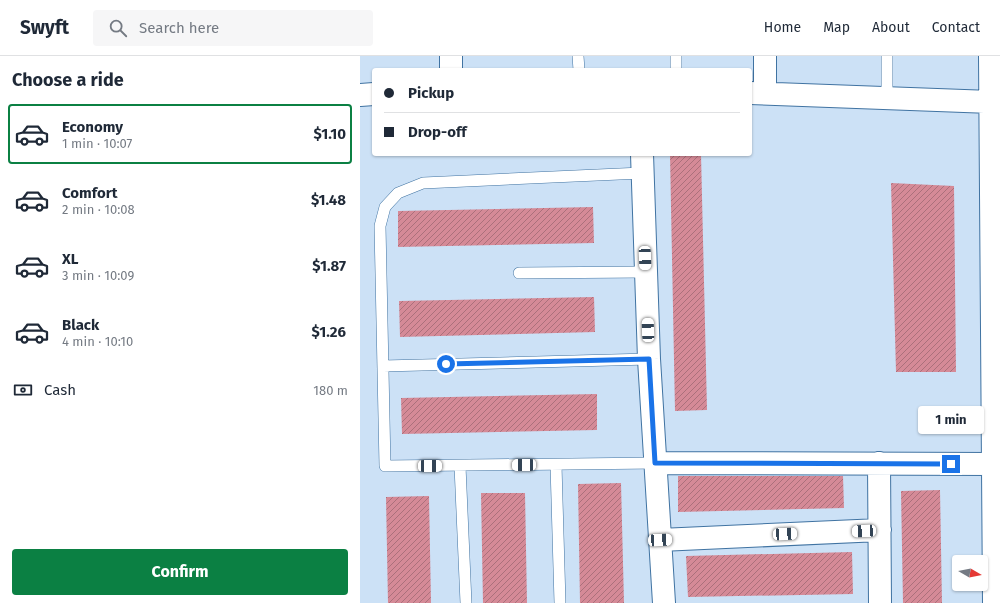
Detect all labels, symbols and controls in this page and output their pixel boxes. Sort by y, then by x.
search box [93,10,373,46]
text: Swyft [20,16,69,39]
icon: search [107,17,129,39]
text: Search here [139,19,219,37]
text: Home [764,19,801,36]
text: Map [823,19,850,36]
text: About [872,19,910,36]
text: Contact [932,19,980,36]
text: Choose a ride [12,69,124,91]
text: Pickup [408,84,454,102]
icon: car [14,116,50,152]
text: Economy [62,118,123,136]
text: Drop-off [408,123,467,141]
text: $1.10 [314,125,346,143]
text: 1 min · 10:07 [62,136,132,151]
icon: car [14,182,50,218]
text: Comfort [62,184,118,202]
text: $1.48 [311,191,346,209]
text: 2 min · 10:08 [62,202,135,217]
car [639,246,651,270]
icon: car [14,248,50,284]
text: XL [62,250,78,268]
text: $1.87 [312,257,346,275]
text: 3 min · 10:09 [62,268,134,283]
icon: car [14,314,50,350]
text: Black [62,316,99,334]
car [642,318,654,342]
text: $1.26 [312,323,346,341]
text: 4 min · 10:10 [62,334,133,349]
route start [437,355,455,373]
icon: cash [12,379,34,401]
text: Cash [44,381,76,399]
text: 180 m [313,383,348,398]
callout: 1 min [918,406,984,434]
text: 1 min [935,412,967,427]
route end [942,455,960,473]
car [512,459,536,471]
car [418,460,442,472]
car [852,524,876,538]
car [773,527,797,541]
car [648,533,672,547]
button: Confirm [12,549,348,595]
north arrow [952,555,988,591]
map controls [952,555,988,591]

